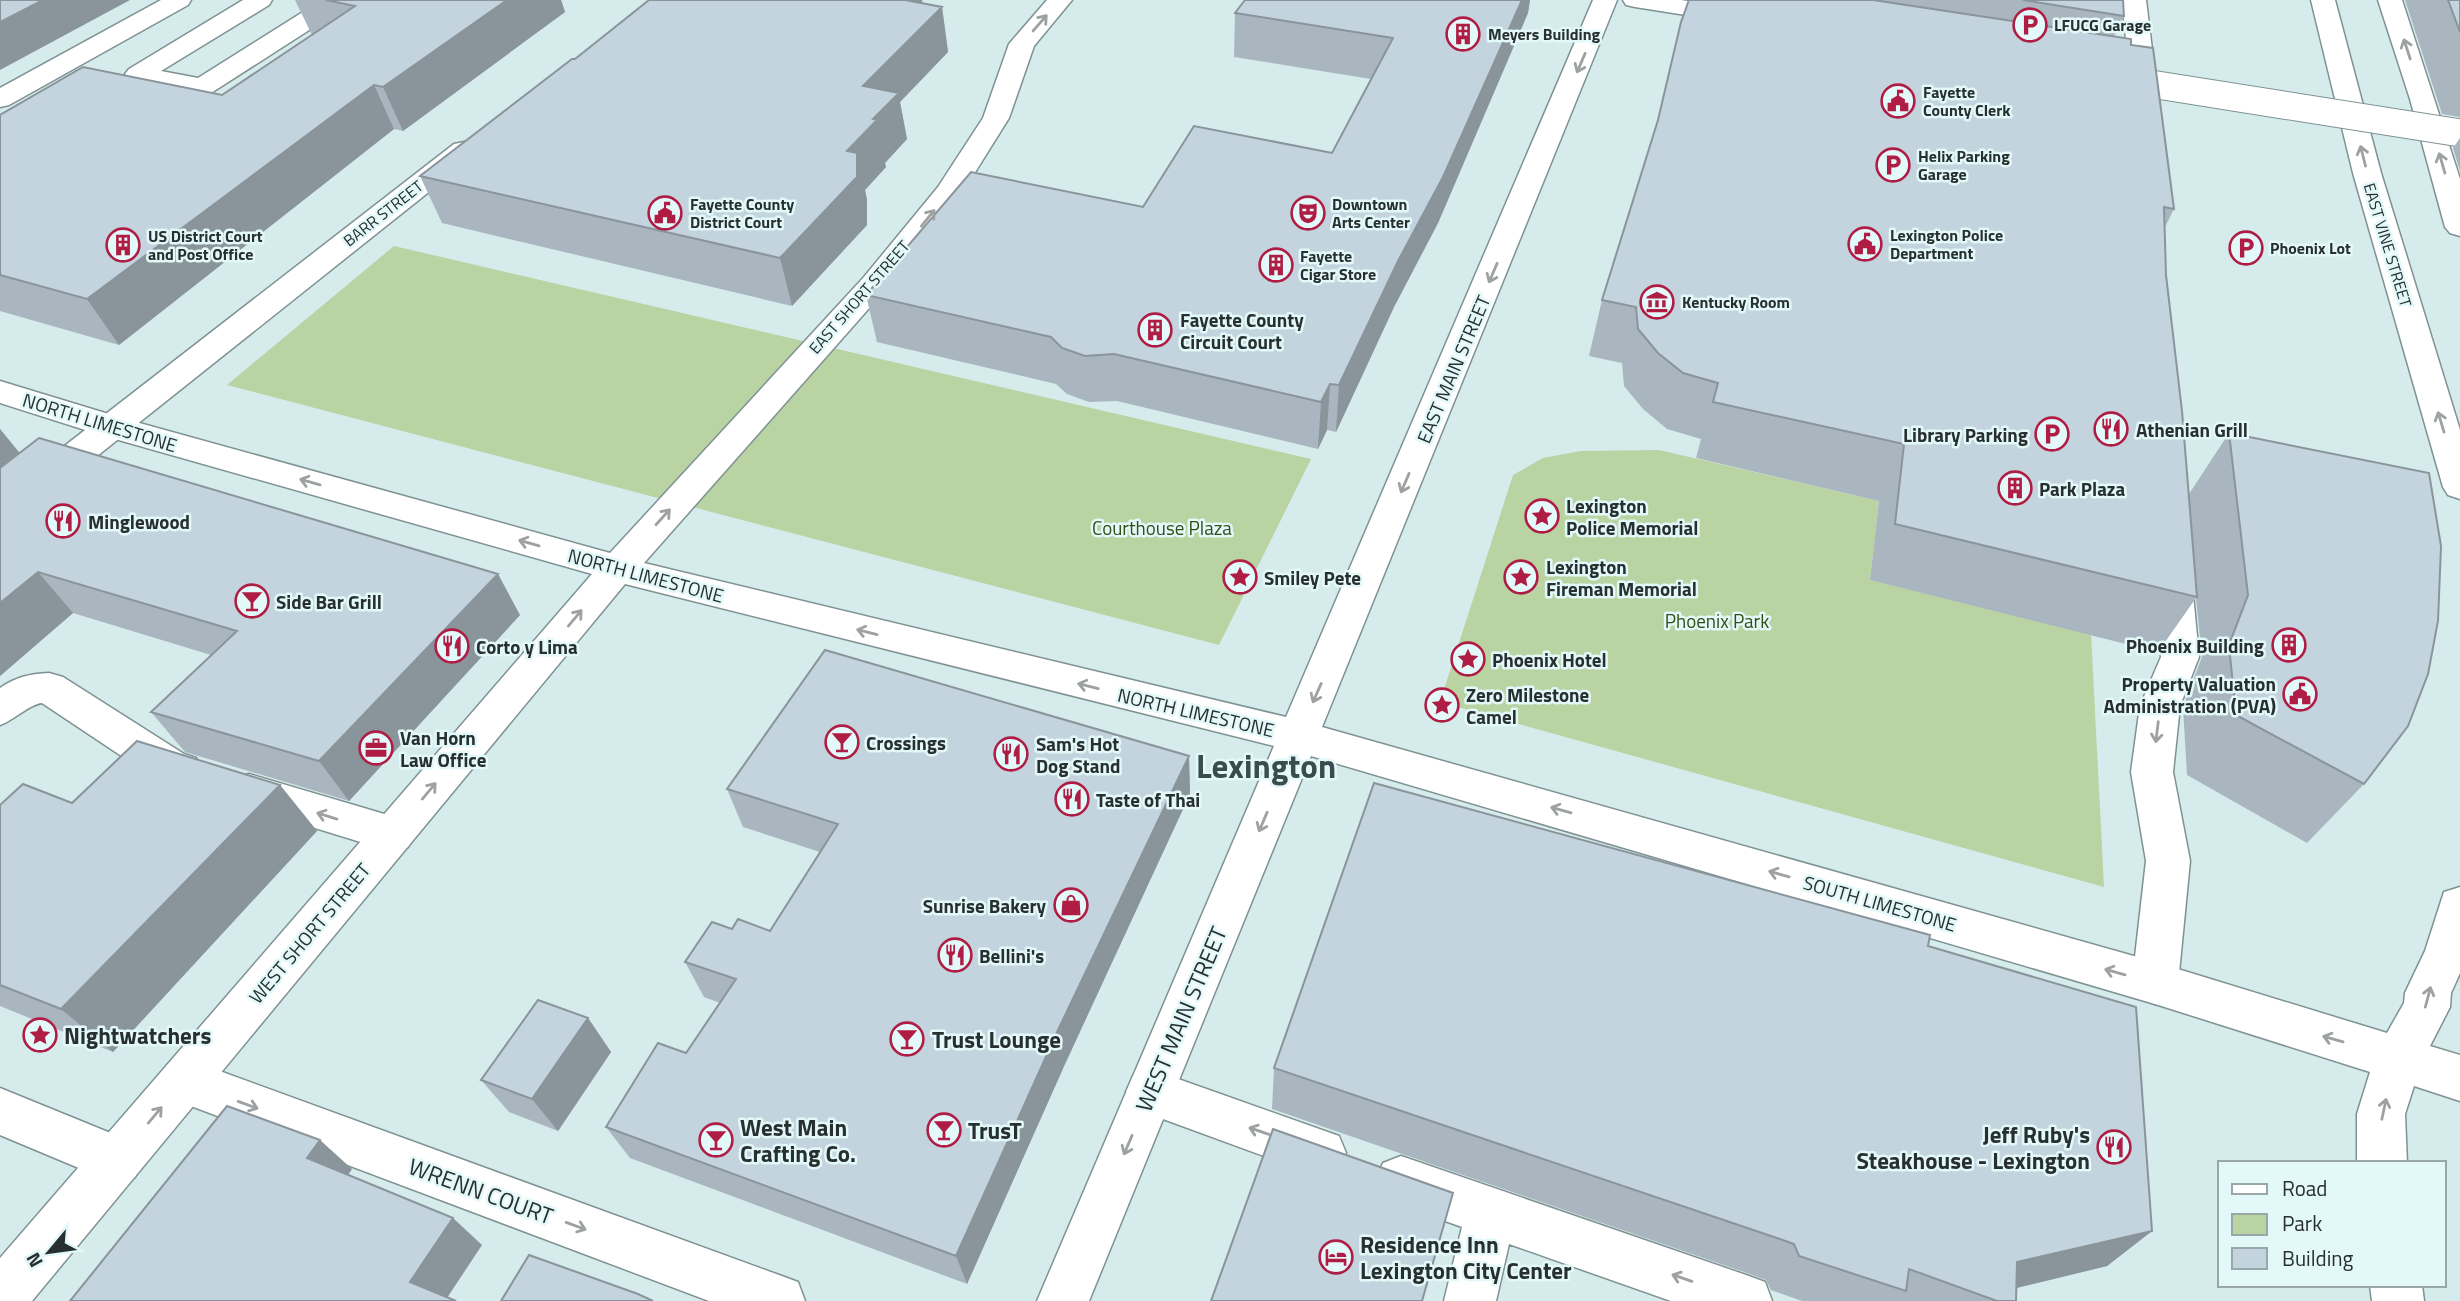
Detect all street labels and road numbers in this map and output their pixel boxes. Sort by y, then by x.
street label: BARR STREET [338,174,428,252]
street label: EAST VINE STREET [2358,180,2418,310]
street label: EAST SHORT STREET [803,235,916,359]
street label: EAST MAIN STREET [1409,291,1497,447]
street label: NORTH LIMESTONE [19,385,181,459]
street label: NORTH LIMESTONE [565,540,727,610]
street label: NORTH LIMESTONE [1115,680,1277,744]
street label: WEST SHORT STREET [241,856,377,1010]
street label: SOUTH LIMESTONE [1800,867,1960,939]
street label: WEST MAIN STREET [1126,921,1236,1117]
street label: WRENN COURT [404,1149,558,1233]

